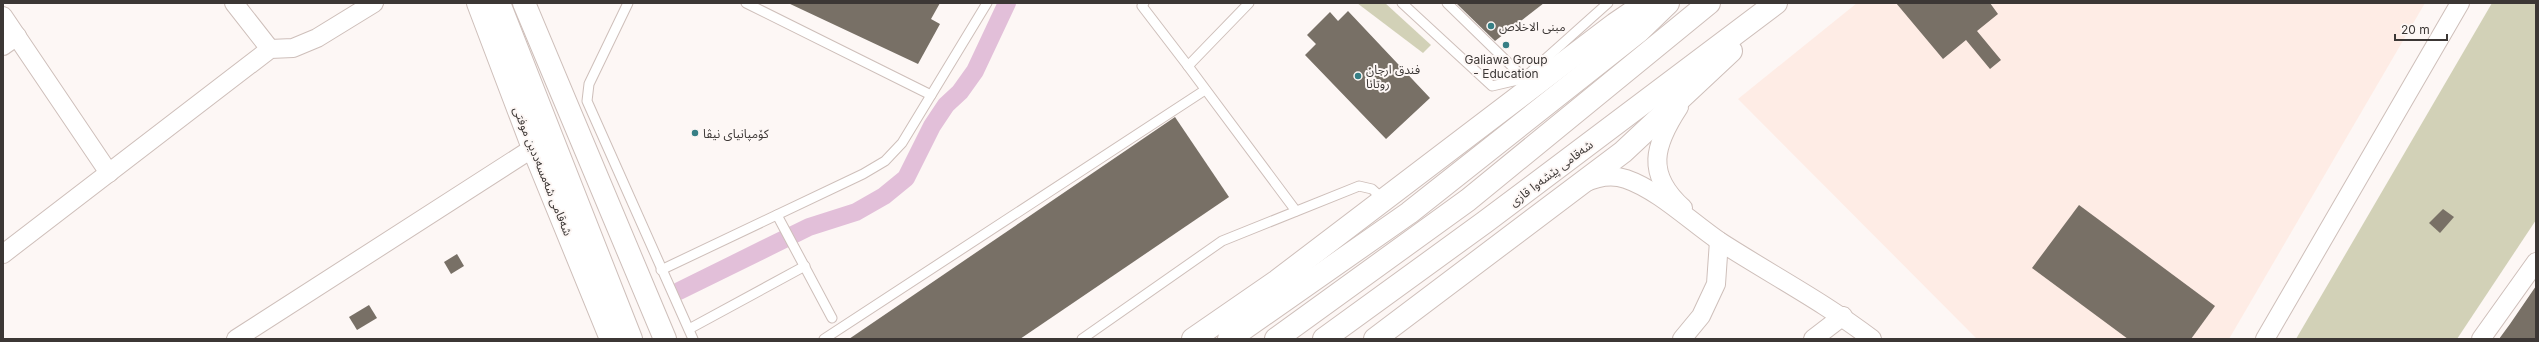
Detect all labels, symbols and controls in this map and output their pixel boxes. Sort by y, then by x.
scale bar [2395,16,2447,42]
place label: مبنى الاخلاص [1499,19,1566,34]
marker: مبنى الاخلاص [1486,21,1496,31]
text: 20 m [2401,22,2430,37]
marker: Galiawa Group - Education [1501,40,1511,50]
place label: Galiawa Group - Education [1464,52,1548,81]
place label: فندق ارجان روتانا [1366,62,1420,91]
marker: فندق ارجان روتانا [1353,71,1363,81]
street label: شەقامی شەمسەددین موفتی [510,104,576,238]
place label: کۆمپانیای نیڤا [703,126,770,142]
marker: کۆمپانیای نیڤا [690,128,700,138]
street label: شەقامی پێشەوا قازی [1506,137,1596,210]

